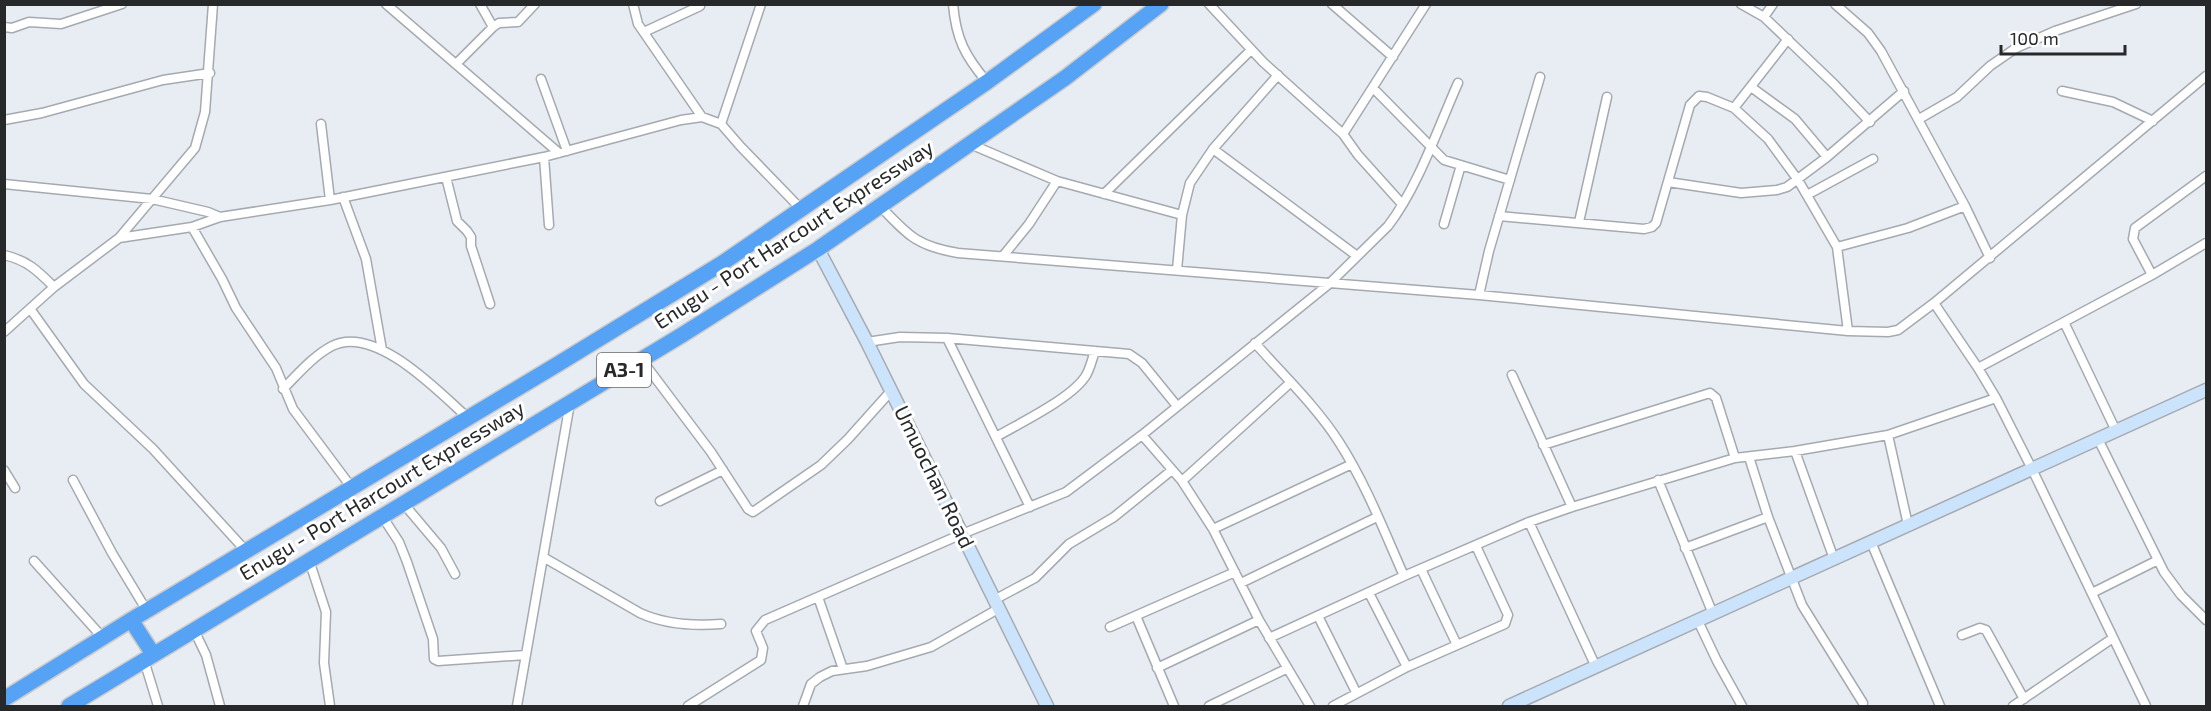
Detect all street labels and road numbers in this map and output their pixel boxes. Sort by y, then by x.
street label: Enugu - Port Harcourt Expressway [649,134,938,334]
road number: A3-1 [597,353,651,387]
street label: Enugu - Port Harcourt Expressway [234,394,528,585]
street label: Umuochan Road [890,401,981,552]

